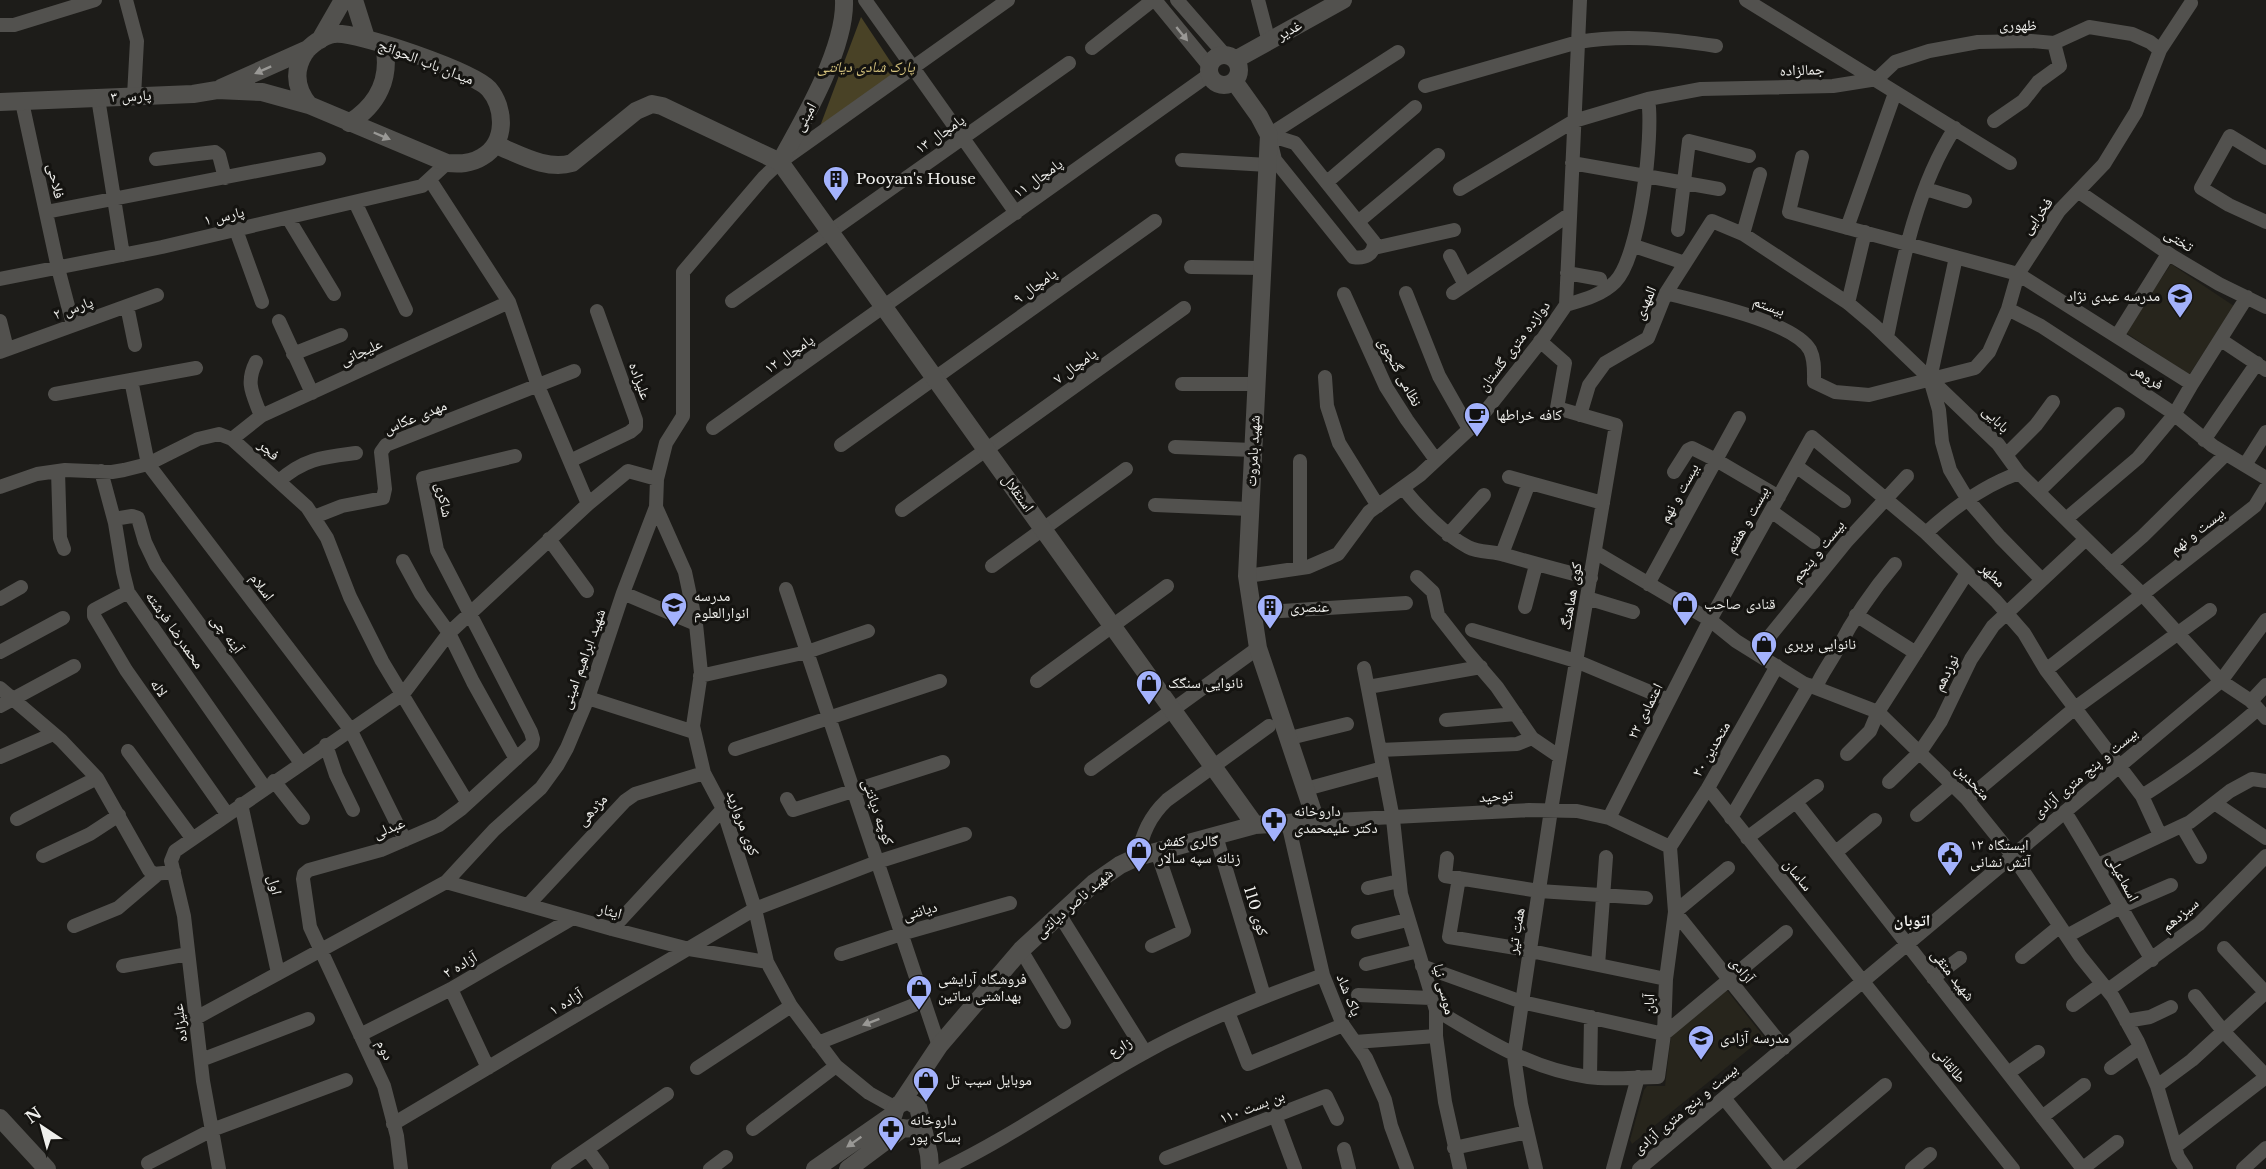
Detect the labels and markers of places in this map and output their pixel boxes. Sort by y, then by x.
building icon: Pooyan's House [821,164,851,202]
place label: Pooyan's House [856,169,976,188]
school or university icon: مدرسه عبدی نژاد [2165,281,2195,319]
place label: مدرسه عبدی نژاد [2067,286,2160,306]
cafe icon: کافه خراطها [1462,400,1492,438]
place label: کافه خراطها [1496,405,1562,424]
place label: مدرسه انوارالعلوم [694,586,749,623]
shop icon: قنادی صاحب [1670,589,1700,627]
school or university icon: مدرسه انوارالعلوم [659,590,689,628]
building icon: عنصری [1255,592,1285,630]
place label: قنادی صاحب [1704,594,1776,614]
place label: عنصری [1290,597,1329,617]
shop icon: نانوایی بربری [1749,629,1779,667]
place label: نانوایی بربری [1784,634,1856,654]
shop icon: نانوایی سنگک [1134,668,1164,706]
place label: نانوایی سنگک [1168,673,1243,693]
place label: داروخانه دکتر علیمحمدی [1294,801,1378,838]
pharmacy icon: داروخانه دکتر علیمحمدی [1259,805,1289,843]
place label: گالری کفش زنانه سپه سالار [1157,831,1241,867]
shop icon: گالری کفش زنانه سپه سالار [1124,835,1154,873]
place label: ایستگاه ۱۲ آتش نشانی [1970,835,2032,872]
public building icon: ایستگاه ۱۲ آتش نشانی [1935,839,1965,877]
place label: فروشگاه آرایشی بهداشتی ساتین [938,969,1027,1006]
shop icon: فروشگاه آرایشی بهداشتی ساتین [904,973,934,1011]
school or university icon: مدرسه آزادی [1686,1023,1716,1061]
place label: مدرسه آزادی [1720,1028,1789,1048]
shop icon: موبایل سیب تل [911,1065,941,1103]
place label: موبایل سیب تل [946,1070,1032,1090]
place label: داروخانه بساک پور [909,1110,961,1146]
pharmacy icon: داروخانه بساک پور [876,1114,906,1152]

